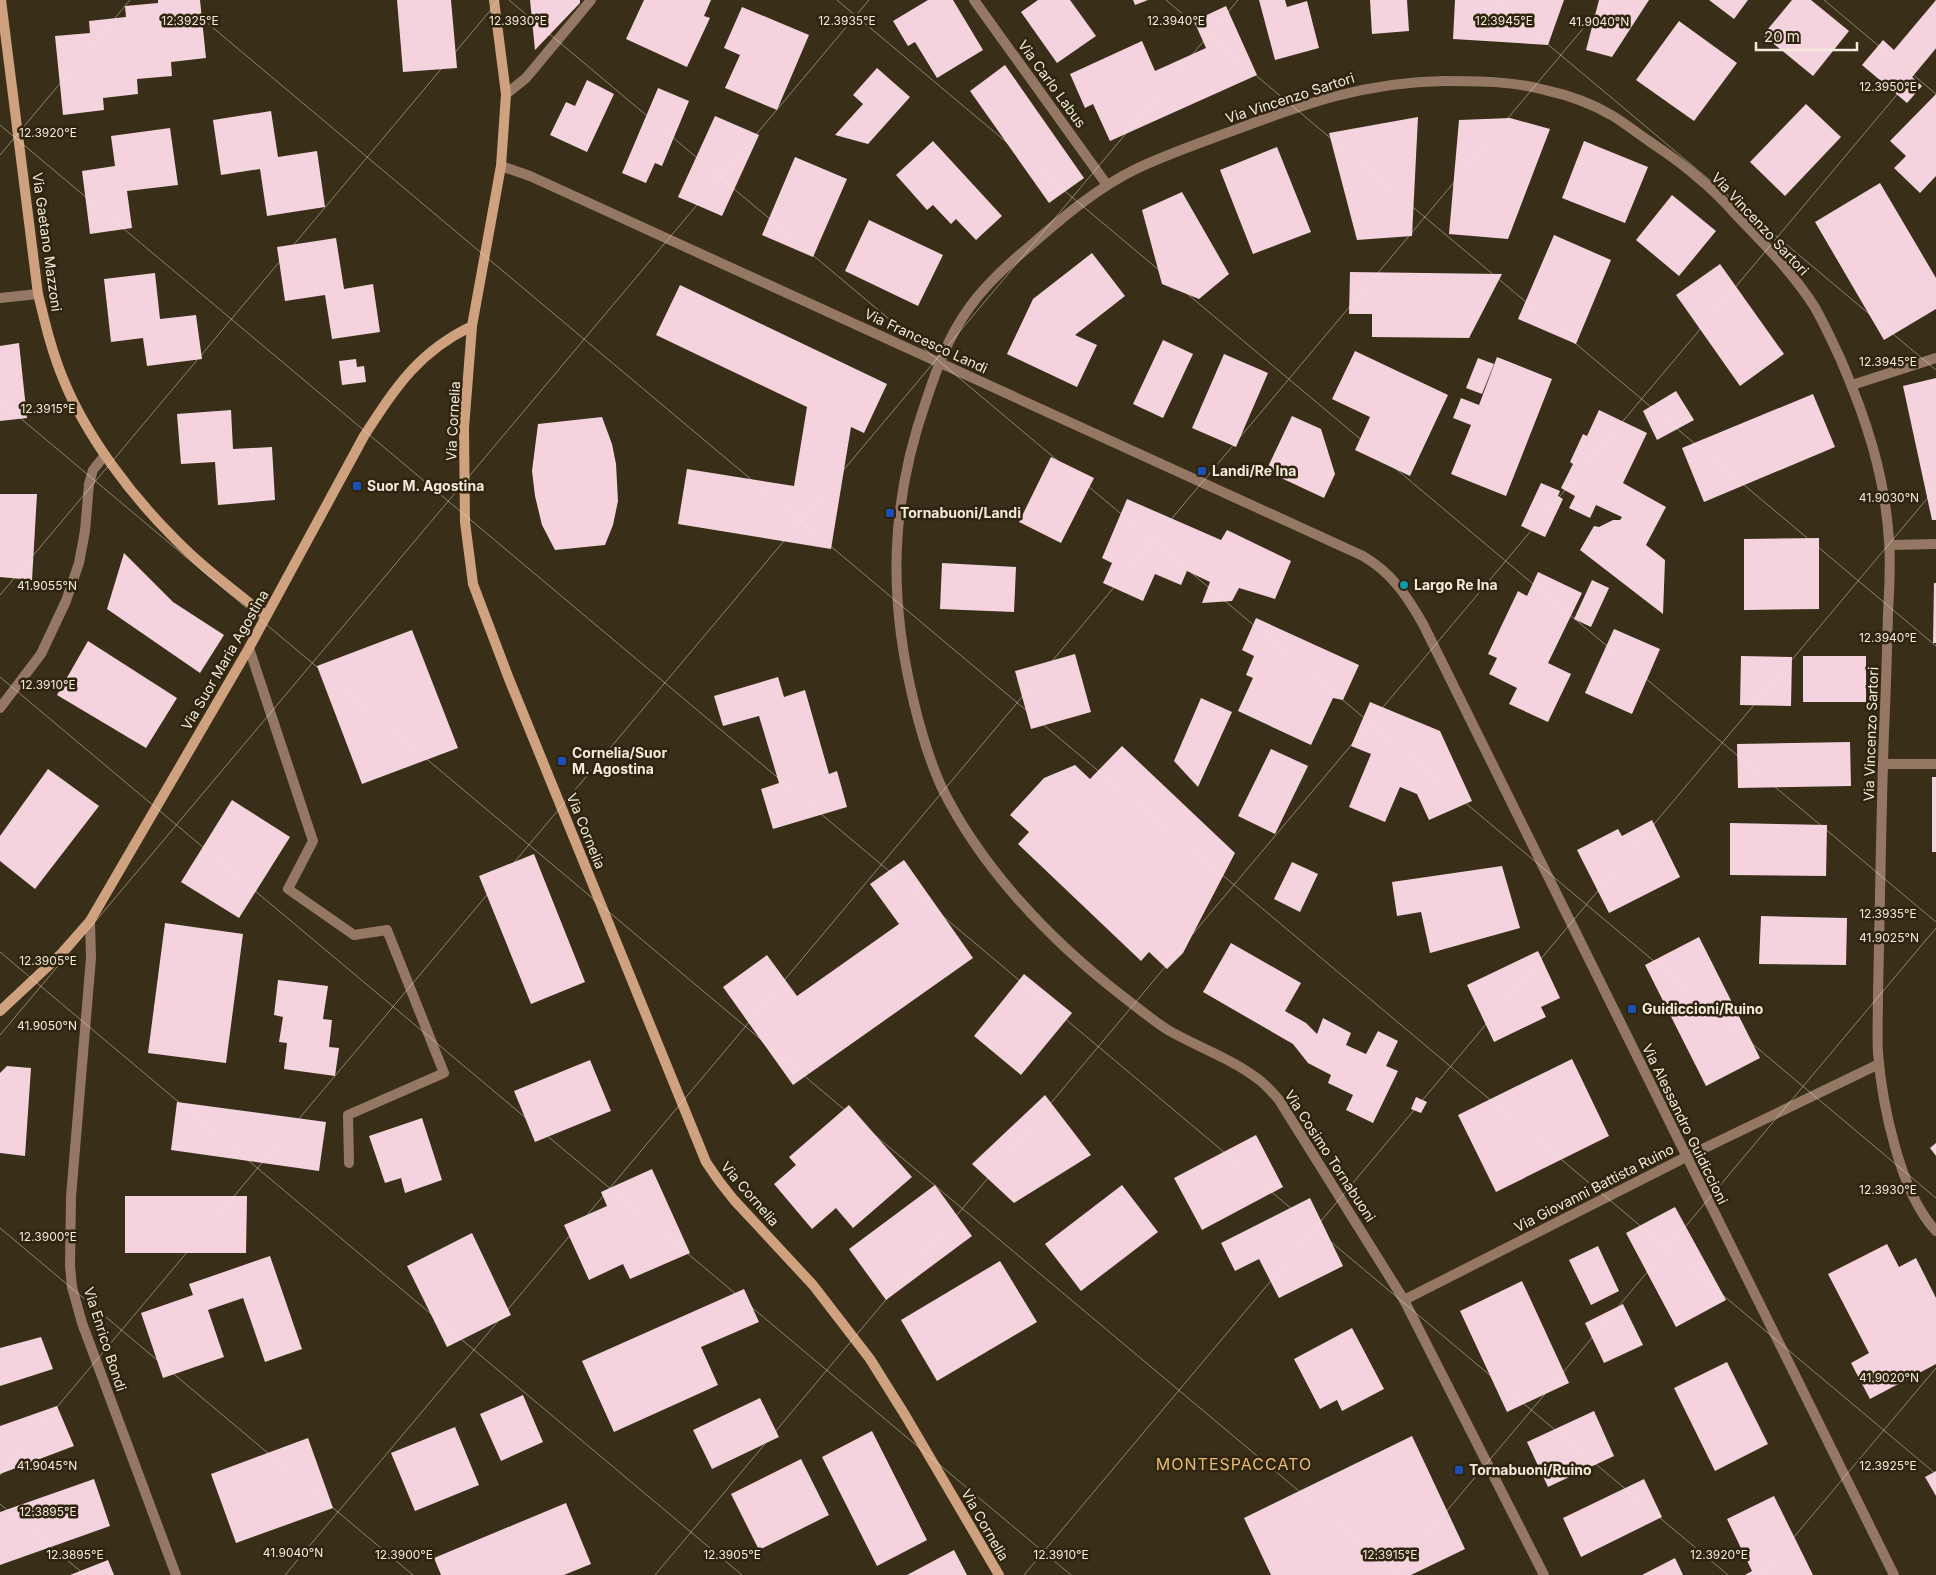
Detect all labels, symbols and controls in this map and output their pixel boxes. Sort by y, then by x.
text: 12.3925°E [161,13,219,28]
text: 12.3930°E [489,13,547,28]
text: 12.3935°E [818,13,876,28]
text: 12.3940°E [1147,13,1205,28]
text: 12.3945°E [1475,13,1533,28]
text: 41.9040°N [1569,14,1629,29]
scale bar [1756,20,1857,52]
text: 20 m [1764,27,1800,46]
street label: Via Carlo Labus [1015,37,1090,131]
street label: Via Vincenzo Sartori [1223,69,1356,126]
text: 12.3950°E [1859,79,1917,94]
text: 12.3920°E [19,125,77,140]
street label: Via Vincenzo Sartori [1708,169,1812,279]
street label: Via Gaetano Mazzoni [29,171,66,313]
street label: Via Francesco Landi [862,305,991,377]
text: 12.3945°E [1859,354,1917,369]
street label: Via Cornelia [442,381,463,461]
text: 12.3915°E [20,401,76,416]
place label: Landi/Re Ina [1212,462,1296,479]
marker: Landi/Re Ina [1196,465,1208,477]
place label: Suor M. Agostina [367,477,484,494]
marker: Suor M. Agostina [351,480,363,492]
text: 41.9030°N [1859,490,1919,505]
place label: Tornabuoni/Landi [900,504,1021,521]
marker: Tornabuoni/Landi [884,507,896,519]
place label: Largo Re Ina [1414,576,1498,593]
text: 41.9055°N [17,578,77,593]
marker: Largo Re Ina [1398,579,1410,591]
street label: Via Suor Maria Agostina [177,587,272,733]
text: 12.3940°E [1859,630,1917,645]
street label: Via Vincenzo Sartori [1860,666,1881,801]
text: 12.3910°E [20,677,76,692]
place label: Cornelia/Suor M. Agostina [572,744,667,777]
marker: Cornelia/Suor M. Agostina [556,755,568,767]
street label: Via Cornelia [564,791,609,871]
text: 12.3935°E [1859,906,1917,921]
text: 41.9025°N [1859,930,1919,945]
text: 12.3905°E [19,953,77,968]
place label: Guidiccioni/Ruino [1642,1000,1764,1017]
marker: Guidiccioni/Ruino [1626,1003,1638,1015]
text: 41.9050°N [17,1018,77,1033]
street label: Via Alessandro Guidiccioni [1639,1041,1732,1207]
street label: Via Cosimo Tornabuoni [1281,1087,1379,1225]
street label: Via Giovanni Battista Ruino [1511,1140,1676,1235]
street label: Via Cornelia [718,1158,783,1229]
text: 12.3930°E [1859,1182,1917,1197]
text: 12.3900°E [19,1229,77,1244]
street label: Via Enrico Bondi [81,1285,130,1393]
text: 41.9020°N [1859,1370,1919,1385]
district label: MONTESPACCATO [1156,1454,1312,1474]
text: 41.9045°N [17,1458,77,1473]
text: 12.3925°E [1859,1458,1917,1473]
place label: Tornabuoni/Ruino [1469,1461,1592,1478]
marker: Tornabuoni/Ruino [1453,1464,1465,1476]
street label: Via Cornelia [958,1486,1013,1564]
text: 12.3895°E [19,1504,77,1519]
text: 41.9040°N [263,1545,323,1560]
text: 12.3895°E [46,1547,104,1562]
text: 12.3900°E [375,1547,433,1562]
text: 12.3905°E [703,1547,761,1562]
text: 12.3910°E [1033,1547,1089,1562]
text: 12.3915°E [1362,1547,1418,1562]
text: 12.3920°E [1690,1547,1748,1562]

